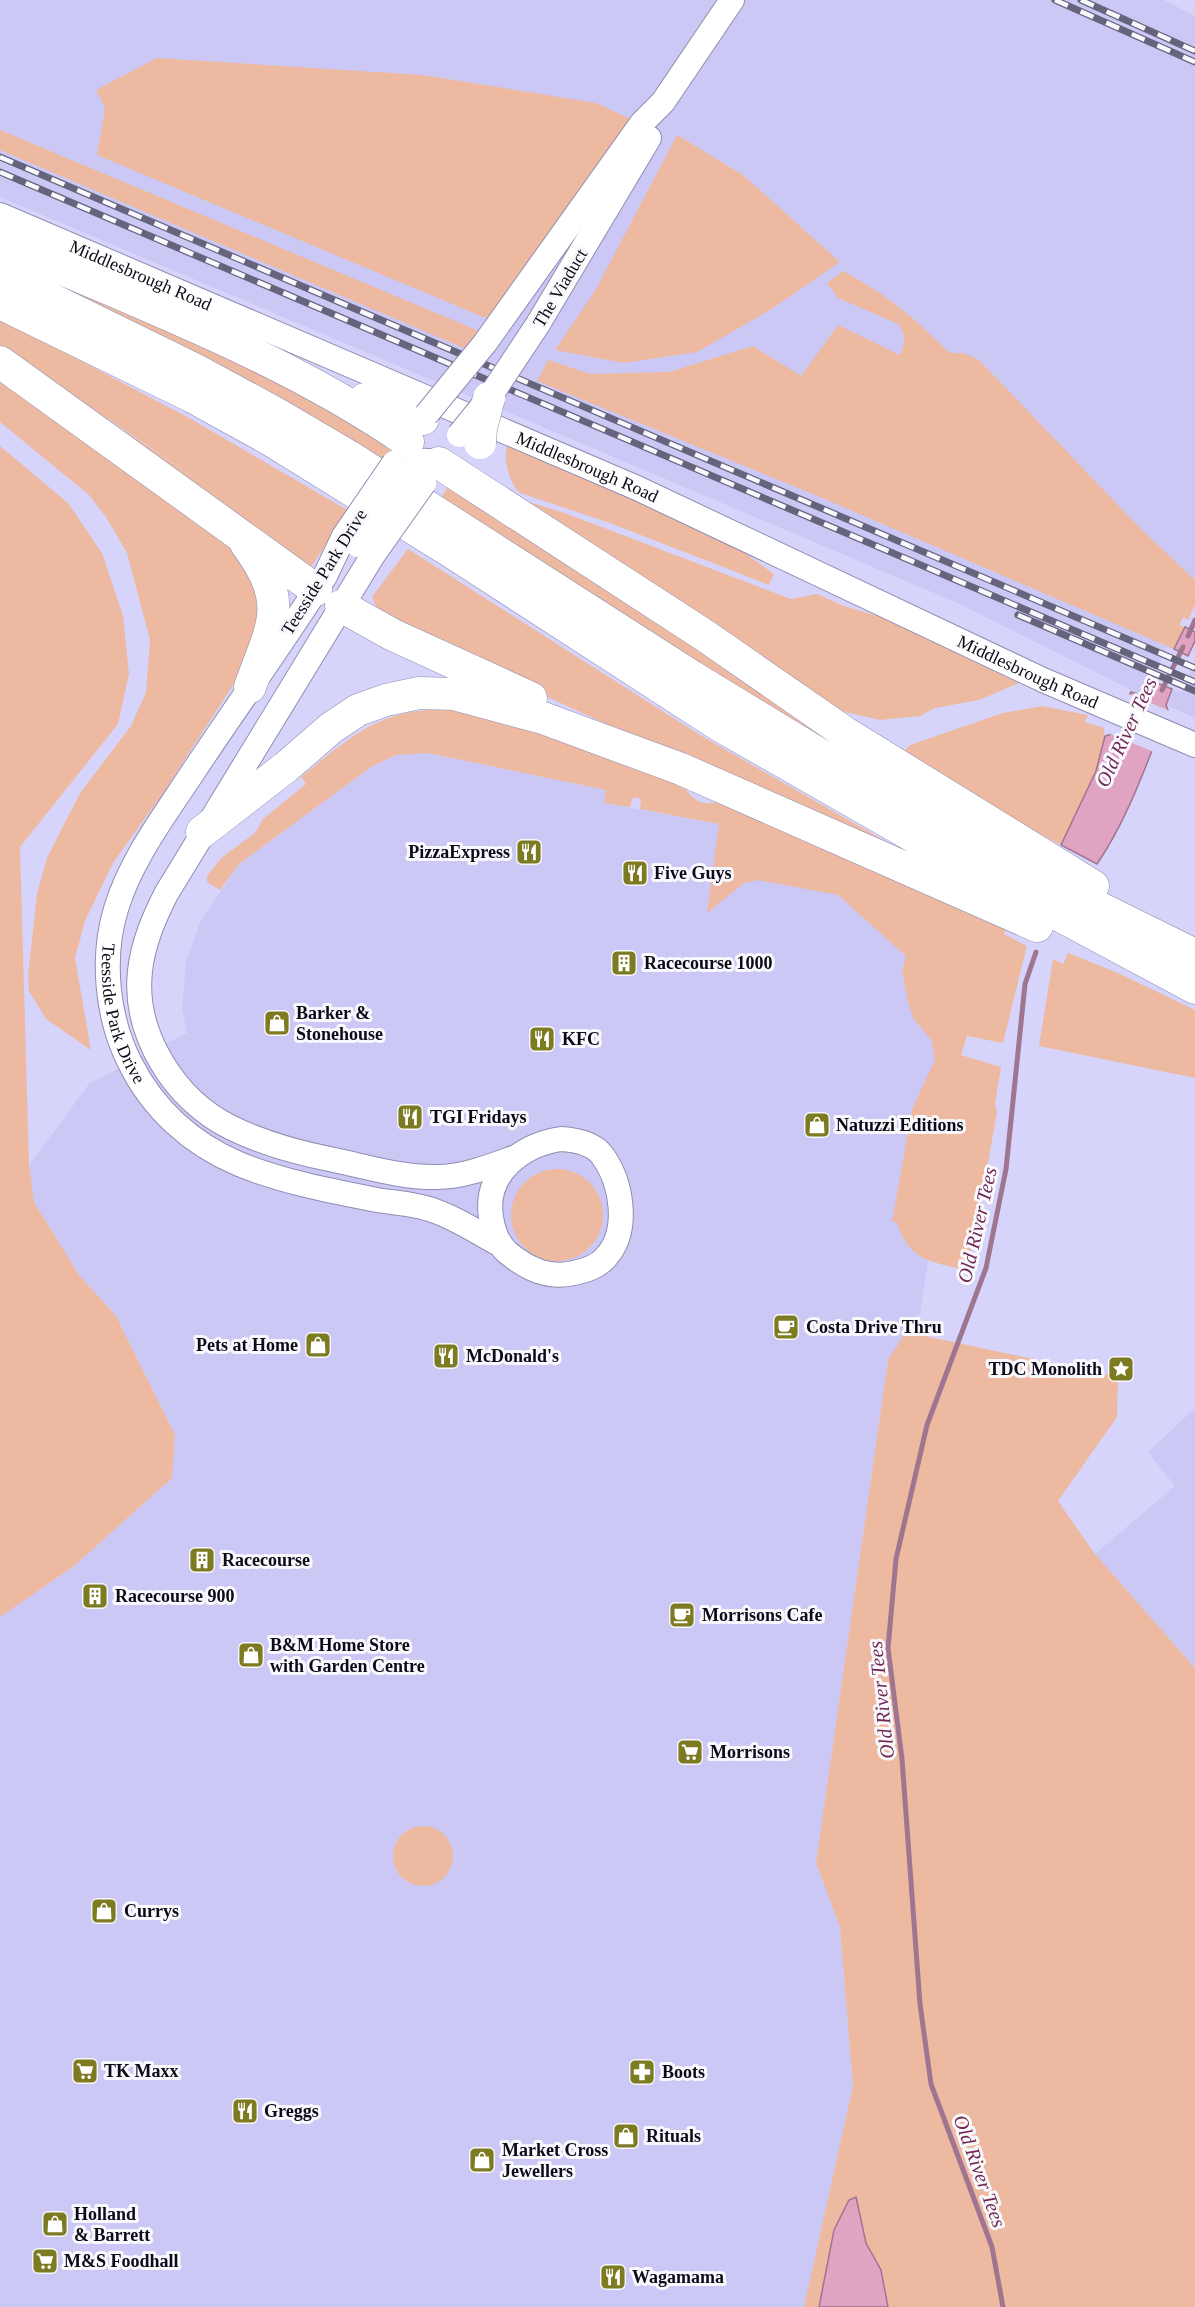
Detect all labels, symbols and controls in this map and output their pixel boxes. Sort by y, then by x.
street label: Middlesbrough Road [67,236,215,315]
street label: The Viaduct [529,245,591,331]
street label: Middlesbrough Road [513,427,661,507]
street label: Teesside Park Drive [277,505,371,639]
street label: Middlesbrough Road [954,631,1101,712]
water label: Old River Tees [1091,674,1161,790]
restaurant icon: PizzaExpress [514,837,544,867]
place label: PizzaExpress [408,842,510,862]
restaurant icon: Five Guys [620,858,650,888]
place label: Five Guys [654,863,732,883]
street label: Teesside Park Drive [98,943,149,1087]
building icon: Racecourse 1000 [609,948,639,978]
place label: Racecourse 1000 [644,953,772,973]
place label: Barker & Stonehouse [296,1003,383,1044]
shop icon: Barker & Stonehouse [262,1008,292,1038]
restaurant icon: KFC [527,1024,557,1054]
place label: KFC [562,1029,600,1049]
restaurant icon: TGI Fridays [395,1102,425,1132]
place label: TGI Fridays [430,1107,527,1127]
shop icon: Natuzzi Editions [802,1110,832,1140]
place label: Natuzzi Editions [836,1115,964,1135]
water label: Old River Tees [953,1165,1001,1285]
cafe icon: Costa Drive Thru [771,1312,801,1342]
place label: Costa Drive Thru [806,1317,942,1337]
shop icon: Pets at Home [303,1330,333,1360]
place label: Pets at Home [196,1335,298,1355]
restaurant icon: McDonald's [431,1341,461,1371]
place label: McDonald's [466,1346,559,1366]
place icon: TDC Monolith [1106,1354,1136,1384]
place label: TDC Monolith [988,1359,1102,1379]
building icon: Racecourse [187,1545,217,1575]
place label: Racecourse [222,1550,310,1570]
building icon: Racecourse 900 [80,1581,110,1611]
place label: Racecourse 900 [115,1586,234,1606]
cafe icon: Morrisons Cafe [667,1600,697,1630]
place label: Morrisons Cafe [702,1605,822,1625]
place label: B&M Home Store with Garden Centre [270,1635,425,1676]
shop icon: B&M Home Store with Garden Centre [236,1640,266,1670]
water label: Old River Tees [864,1640,898,1760]
supermarket icon: Morrisons [675,1737,705,1767]
place label: Morrisons [710,1742,790,1762]
shop icon: Currys [89,1896,119,1926]
place label: Currys [124,1901,179,1921]
supermarket icon: TK Maxx [70,2056,100,2086]
pharmacy icon: Boots [627,2057,657,2087]
place label: TK Maxx [104,2061,179,2081]
place label: Boots [662,2062,705,2082]
restaurant icon: Greggs [230,2096,260,2126]
place label: Greggs [264,2101,319,2121]
water label: Old River Tees [949,2112,1011,2230]
shop icon: Rituals [611,2121,641,2151]
place label: Rituals [646,2126,701,2146]
place label: Market Cross Jewellers [502,2140,608,2181]
shop icon: Market Cross Jewellers [467,2145,497,2175]
place label: Holland & Barrett [74,2204,150,2245]
shop icon: Holland & Barrett [40,2209,70,2239]
supermarket icon: M&S Foodhall [30,2246,60,2276]
place label: M&S Foodhall [64,2251,179,2271]
restaurant icon: Wagamama [598,2262,628,2292]
place label: Wagamama [632,2267,724,2287]

